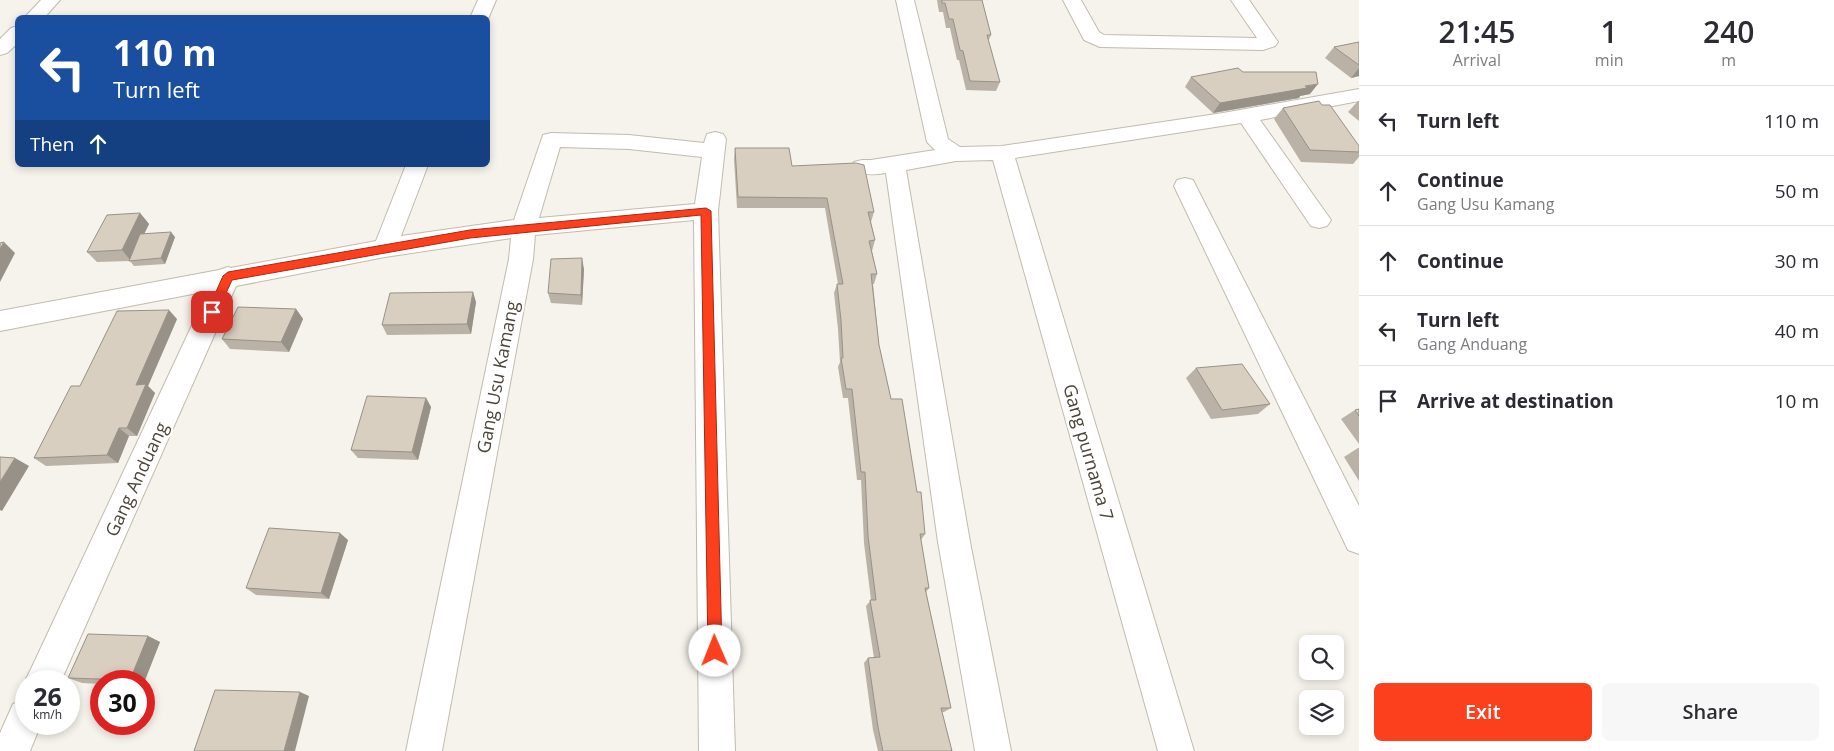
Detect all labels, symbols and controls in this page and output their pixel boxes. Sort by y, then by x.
text: 21:45 [1439,11,1515,52]
text: 1 [1601,11,1618,52]
text: 240 [1703,11,1754,52]
text: 110 m [113,29,217,76]
icon: left [30,35,95,100]
text: Arrival [1453,49,1501,71]
text: min [1595,49,1624,71]
text: m [1721,49,1736,71]
text: Turn left [113,74,200,104]
icon: left [1374,107,1402,135]
text: Turn left [1417,108,1499,134]
text: 110 m [1764,108,1819,134]
icon: ahead [84,130,112,158]
text: Then [30,131,74,157]
text: Continue [1417,167,1504,193]
icon: ahead [1374,177,1402,205]
text: 50 m [1775,178,1819,204]
text: Gang Usu Kamang [1417,193,1554,215]
icon: ahead [1374,247,1402,275]
text: Continue [1417,248,1504,274]
text: 30 m [1775,248,1819,274]
pin [191,291,233,333]
icon: arrive [198,298,226,326]
street label: Gang Usu Kamang [470,299,524,455]
text: Turn left [1417,307,1499,333]
icon: left [1374,317,1402,345]
text: 40 m [1775,318,1819,344]
text: Gang Anduang [1417,333,1527,355]
street label: Gang purnama 7 [1058,381,1120,523]
icon: arrive [1374,387,1402,415]
text: Arrive at destination [1417,388,1614,414]
text: 10 m [1775,388,1819,414]
street label: Gang Anduang [99,418,173,540]
position arrow [688,624,740,676]
map controls [1299,635,1344,735]
button: search [1299,635,1344,680]
speed limit sign: 30 [90,670,155,735]
text: 26 [33,679,62,713]
button: Exit [1374,683,1592,741]
button: Share [1602,683,1819,741]
button: layers [1299,690,1344,735]
text: km/h [33,706,62,723]

